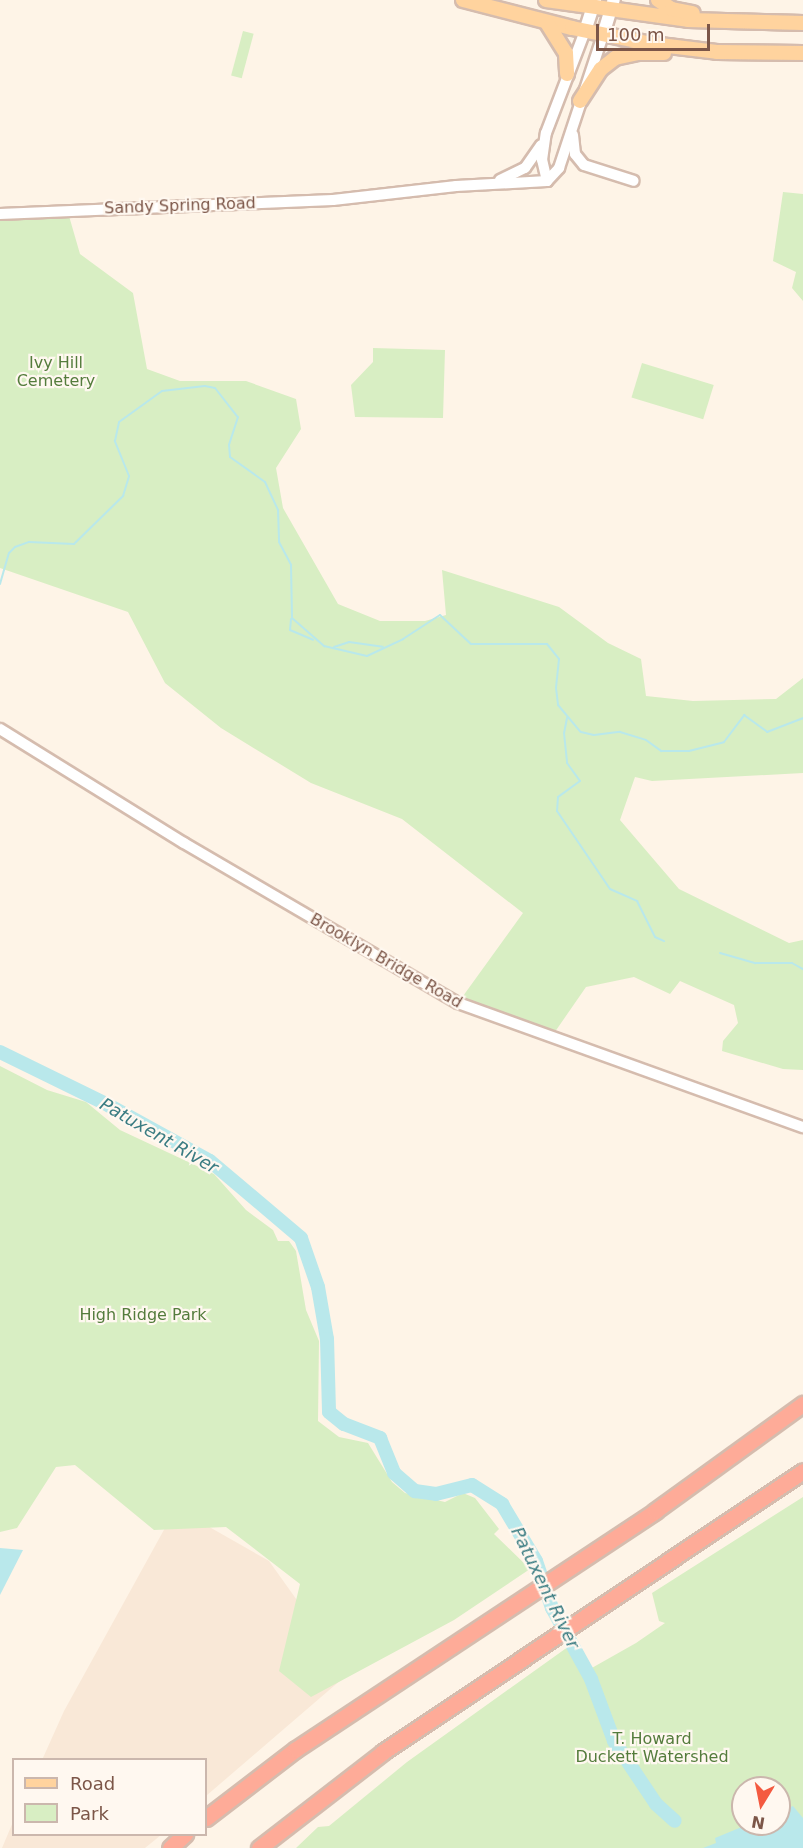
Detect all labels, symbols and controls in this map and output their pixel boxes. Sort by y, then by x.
scale bar [599,12,713,50]
text: 100 m [607,24,665,45]
street label: Sandy Spring Road [104,194,256,218]
park label: Ivy Hill Cemetery [17,353,95,391]
street label: Brooklyn Bridge Road [306,910,466,1012]
water label: Patuxent River [96,1093,222,1179]
park label: High Ridge Park [79,1305,207,1325]
water label: Patuxent River [506,1524,584,1652]
park label: T. Howard Duckett Watershed [575,1729,729,1767]
legend [12,1758,207,1836]
text: Road [70,1773,115,1794]
north arrow [731,1776,791,1836]
text: Park [70,1803,109,1824]
text: N [750,1812,766,1833]

